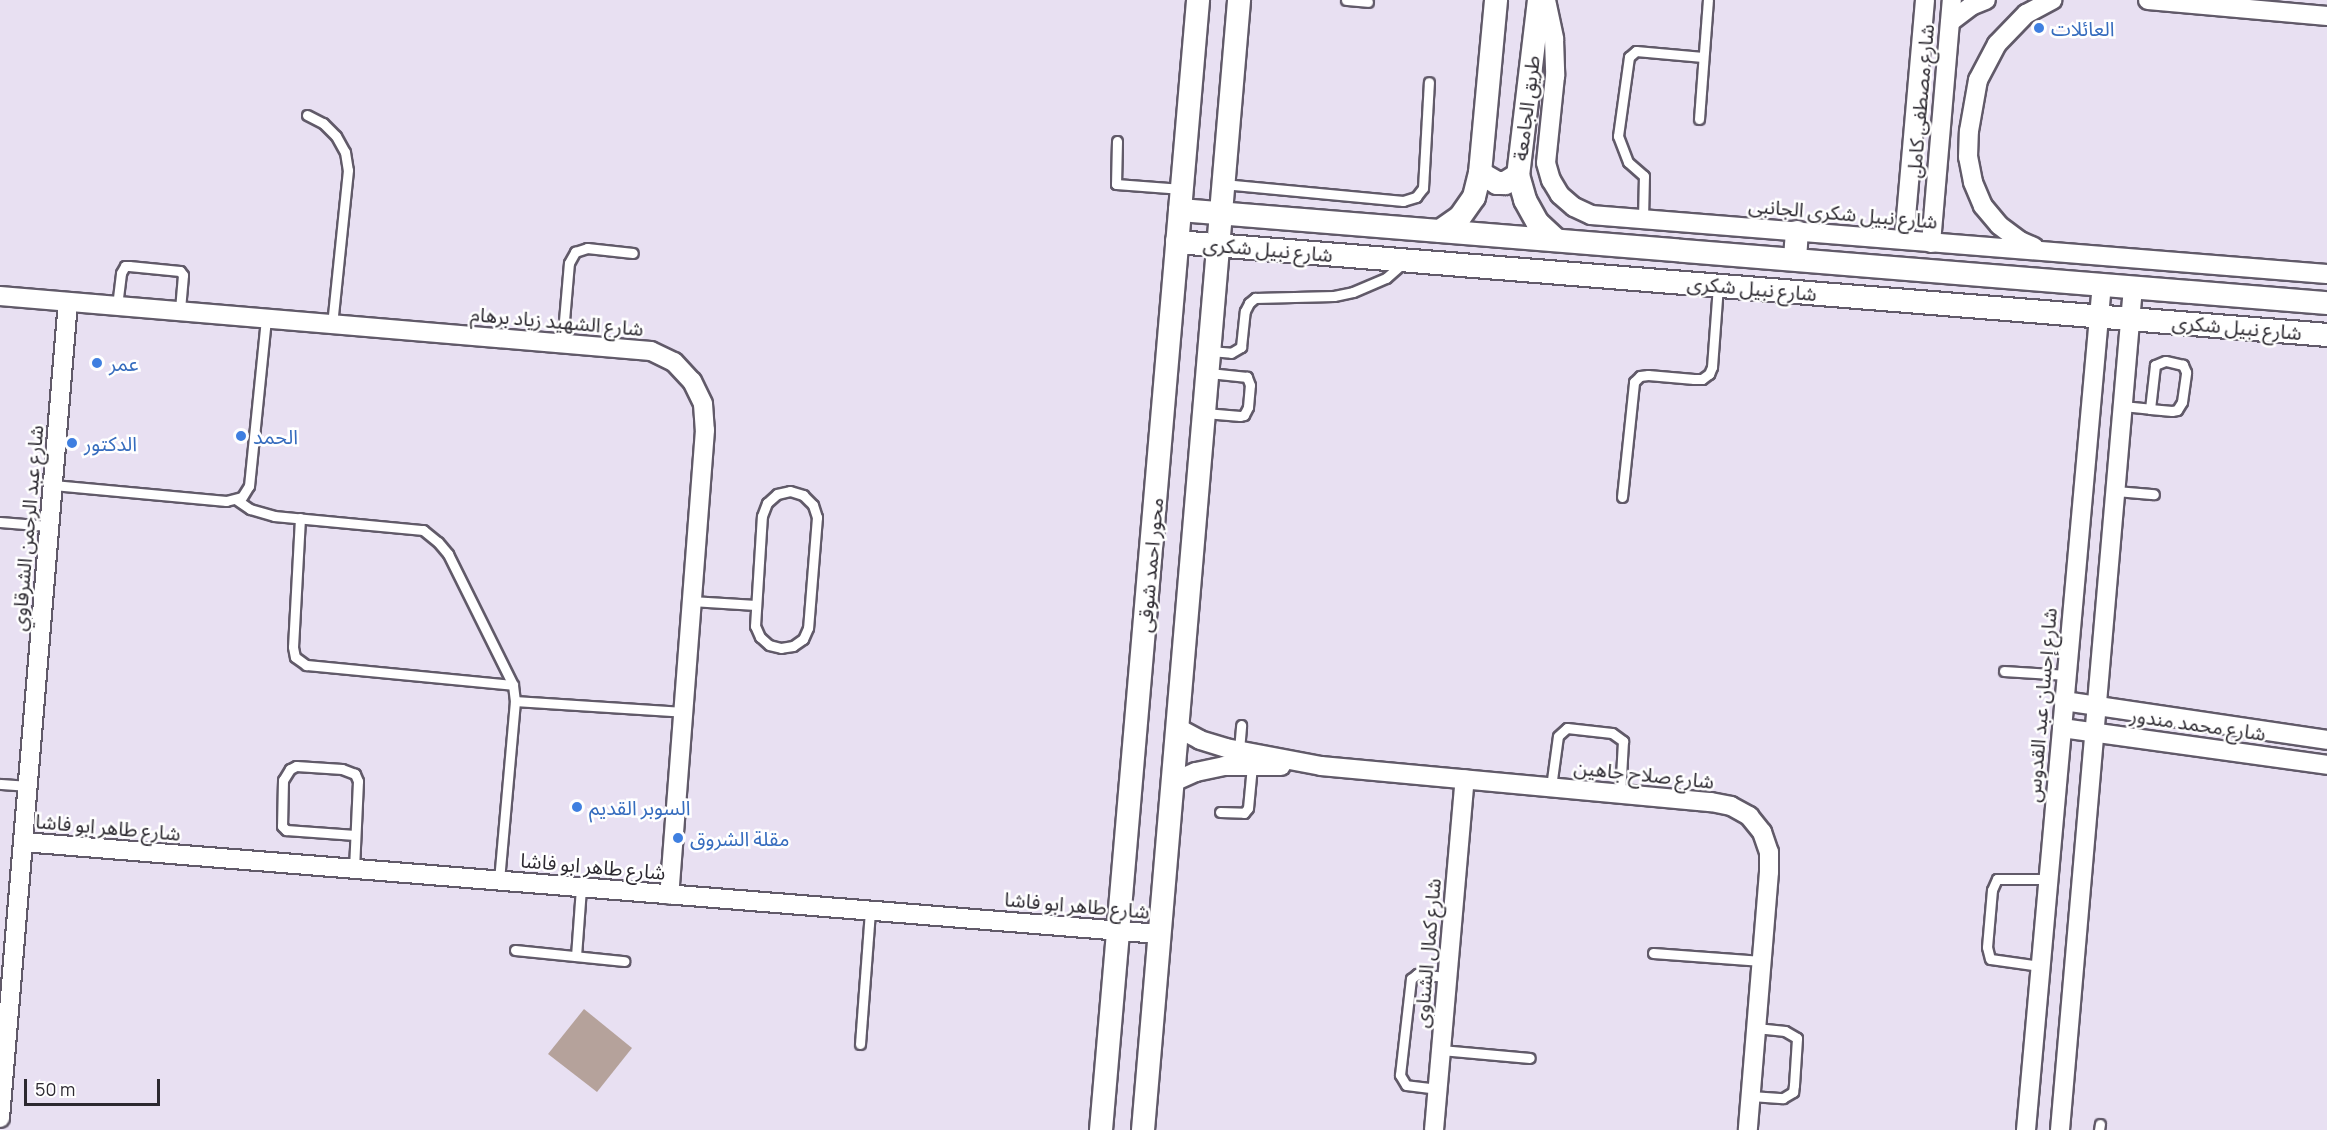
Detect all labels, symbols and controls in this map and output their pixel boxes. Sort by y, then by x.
place label: العائلات [2051,16,2114,40]
marker: العائلات [2032,21,2046,35]
street label: شارع مصطفى كامل [1901,23,1939,179]
street label: طريق الجامعة [1508,54,1544,162]
street label: شارع نبيل شكرى الجانبى [1747,193,1939,233]
street label: شارع نبيل شكرى [1202,231,1334,267]
street label: شارع نبيل شكرى [1686,270,1818,306]
street label: شارع الشهيد زياد برهام [469,301,645,341]
street label: شارع نبيل شكرى [2171,309,2303,345]
place label: عمر [109,351,139,375]
marker: عمر [90,356,104,370]
street label: شارع عبد الرحمن الشرقاوي [6,424,48,632]
place label: الحمد [253,424,298,448]
marker: الحمد [234,429,248,443]
place label: الدكتور [84,431,137,455]
marker: الدكتور [65,436,79,450]
street label: محور احمد شوقى [1132,496,1168,634]
street label: شارع إحسان عبد القدوس [2021,607,2061,803]
street label: شارع محمد مندور [2129,703,2267,745]
street label: شارع صلاح جاهين [1573,755,1715,793]
place label: السوبر القديم [589,795,690,819]
marker: السوبر القديم [570,800,584,814]
street label: شارع طاهر ابو فاشا [34,809,182,845]
place label: مقلة الشروق [690,826,789,850]
marker: مقلة الشروق [671,831,685,845]
street label: شارع طاهر ابو فاشا [519,848,667,884]
street label: شارع كمال الشناوى [1408,877,1446,1029]
street label: شارع طاهر ابو فاشا [1003,887,1151,923]
scale bar [27,1067,164,1105]
text: 50 m [35,1077,75,1101]

